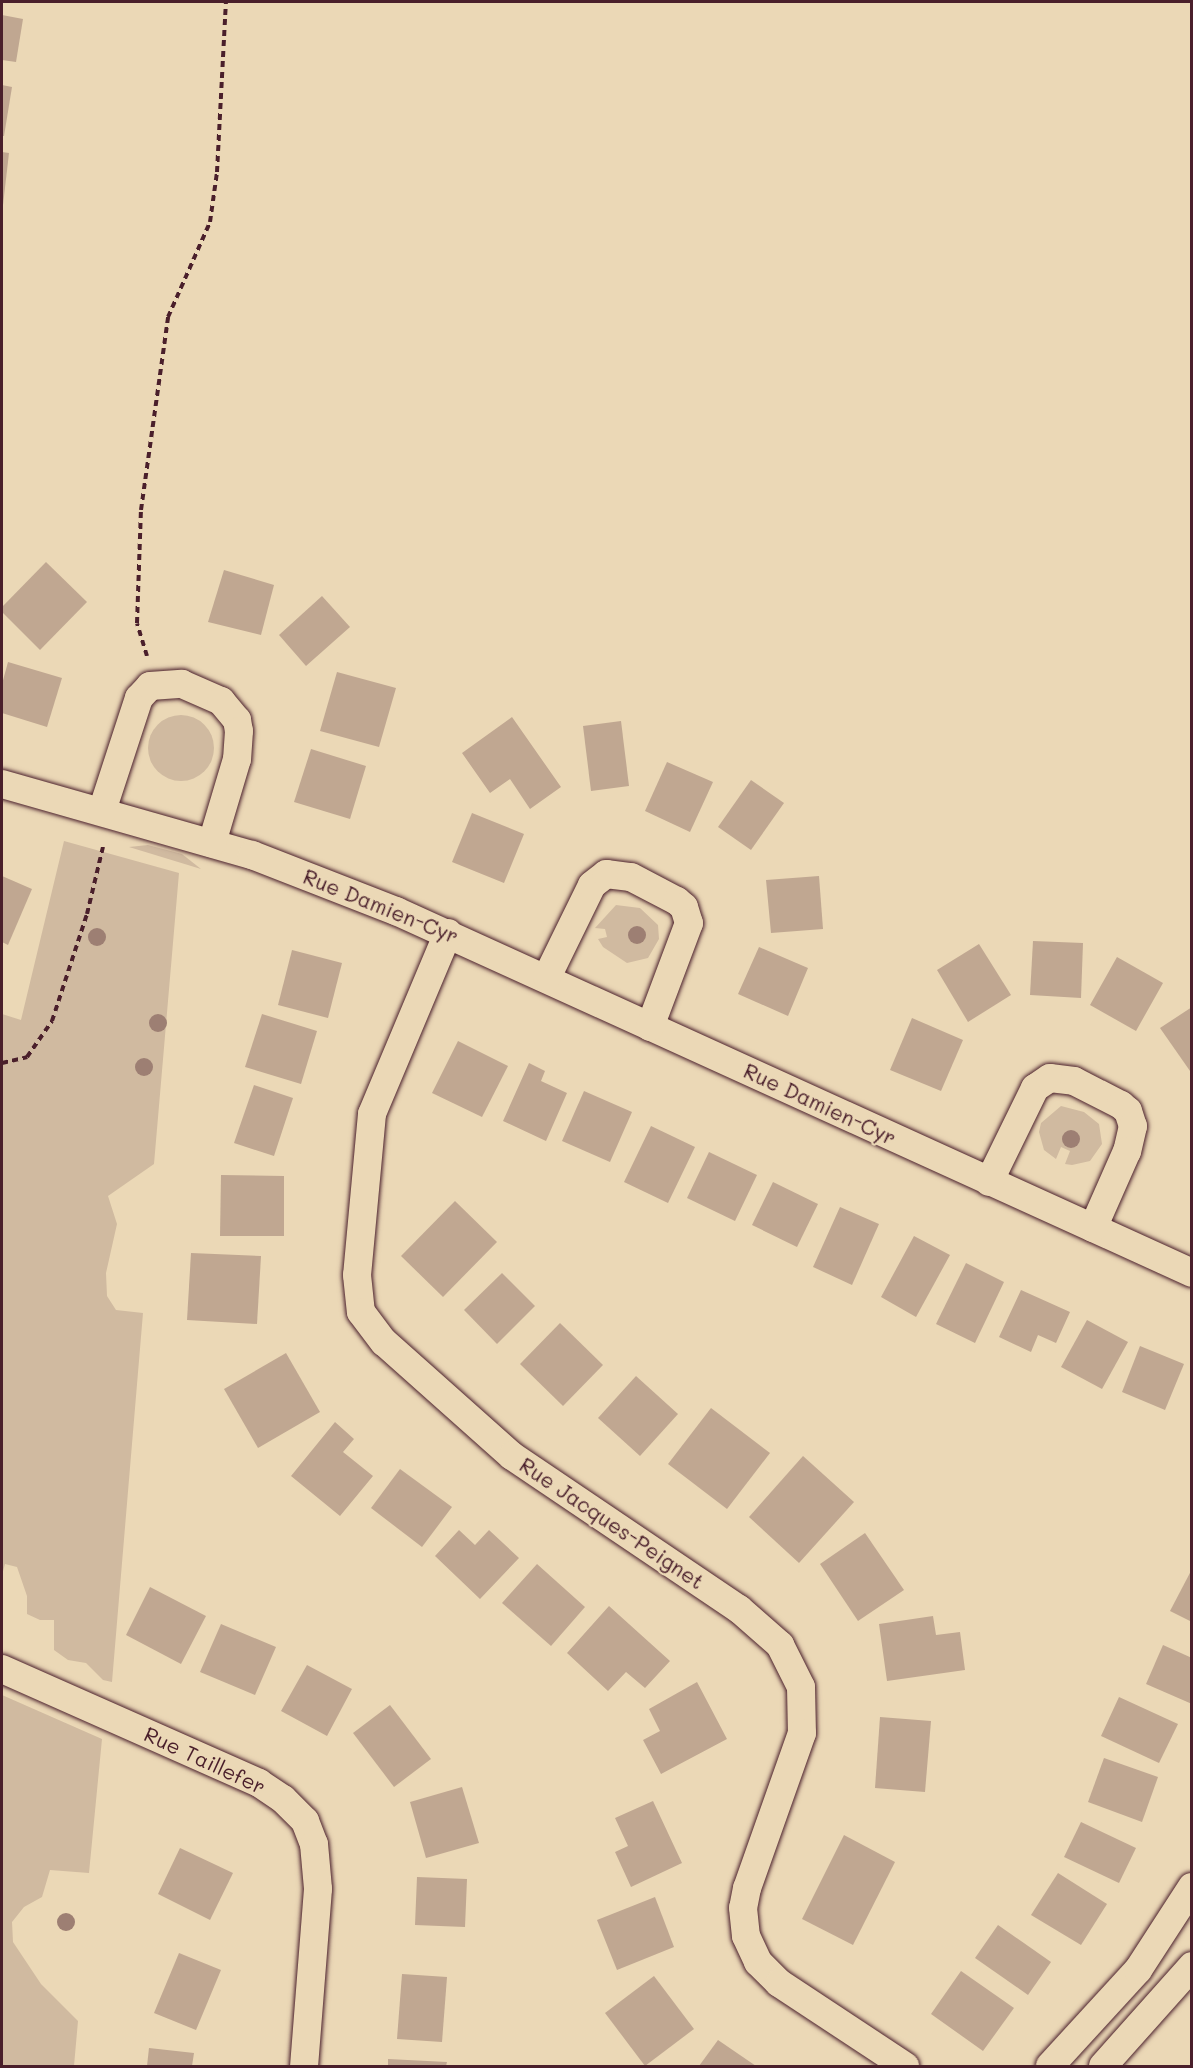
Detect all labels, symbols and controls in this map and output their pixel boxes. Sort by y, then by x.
street label: Rue Damien-Cyr [300,863,462,949]
street label: Rue Damien-Cyr [740,1058,900,1150]
street label: Rue Jacques-Peignet [515,1452,709,1594]
street label: Rue Taillefer [140,1721,270,1799]

